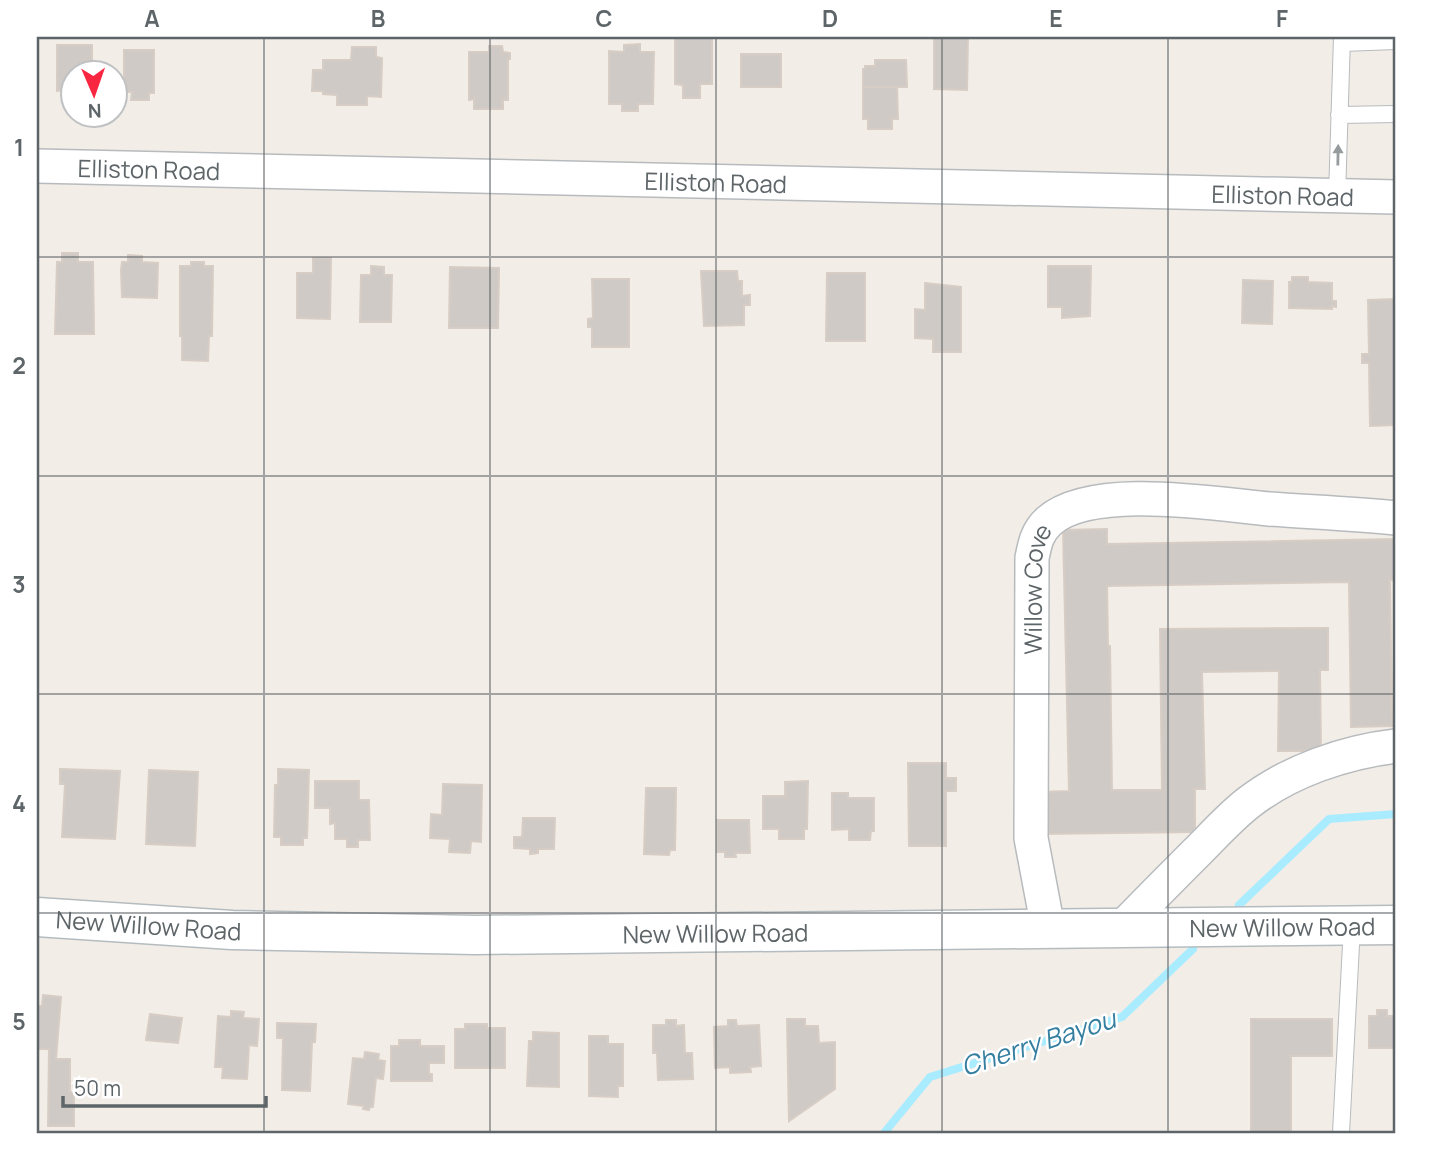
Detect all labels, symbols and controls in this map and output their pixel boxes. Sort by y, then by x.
text: A [144,2,160,34]
text: B [371,2,385,34]
text: C [596,2,613,34]
text: D [822,2,838,34]
text: E [1049,2,1063,34]
text: F [1276,2,1288,34]
north arrow [60,60,130,130]
text: N [87,98,102,124]
text: 1 [14,131,24,163]
one-way arrow [1332,144,1344,166]
street label: Elliston Road [77,150,221,187]
street label: Elliston Road [644,163,787,200]
street label: Elliston Road [1211,176,1354,213]
text: 2 [12,349,26,381]
street label: Willow Cove [1015,516,1058,655]
text: 3 [12,568,26,600]
text: 4 [12,787,26,819]
street label: New Willow Road [55,902,242,947]
street label: New Willow Road [1189,909,1376,944]
street label: New Willow Road [622,915,809,950]
water label: Cherry Bayou [956,999,1122,1084]
text: 5 [12,1005,26,1037]
scale bar [63,1065,266,1109]
text: 50 m [74,1074,121,1102]

